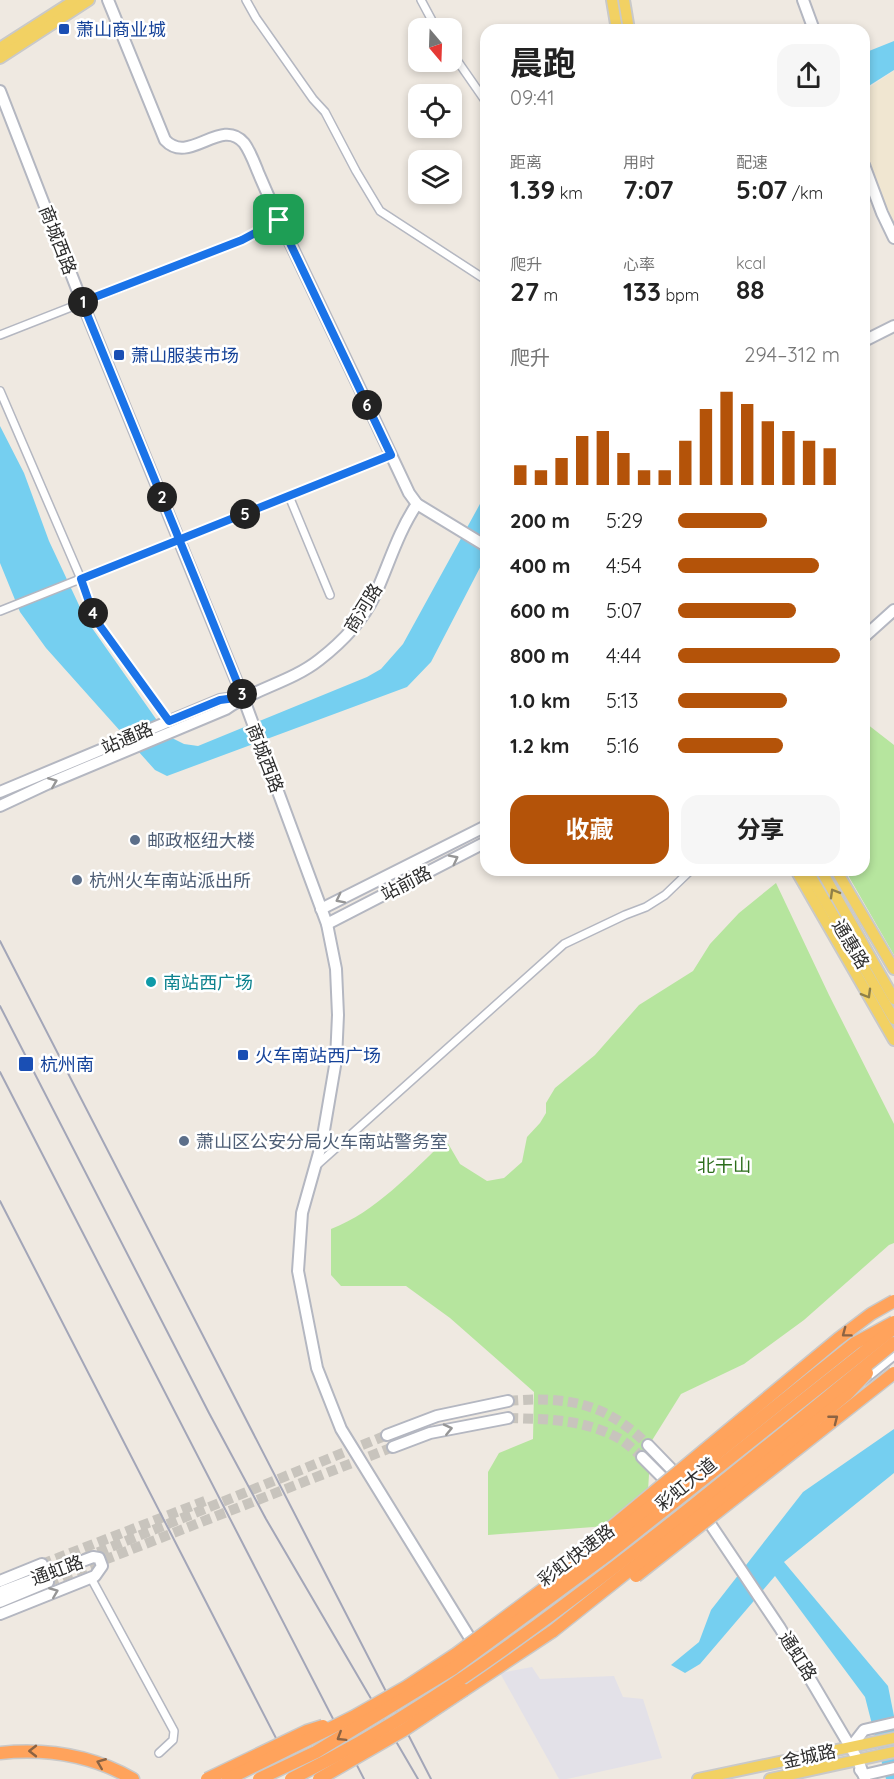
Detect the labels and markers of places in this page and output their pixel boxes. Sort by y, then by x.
place label: 萧山商业城 [76,18,166,41]
marker: 萧山商业城 [57,22,71,36]
pin [253,194,304,245]
pin: 1 [68,287,98,317]
place label: 萧山服装市场 [131,344,239,367]
marker: 萧山服装市场 [112,348,126,362]
pin: 6 [352,390,382,420]
pin: 2 [147,482,177,512]
pin: 5 [230,499,260,529]
pin: 4 [78,598,108,628]
pin: 3 [227,679,257,709]
place label: 邮政枢纽大楼 [147,829,255,852]
marker: 邮政枢纽大楼 [128,833,142,847]
place label: 杭州火车南站派出所 [89,869,251,892]
marker: 杭州火车南站派出所 [70,873,84,887]
place label: 南站西广场 [163,971,253,994]
marker: 南站西广场 [144,975,158,989]
place label: 火车南站西广场 [255,1044,381,1067]
marker: 火车南站西广场 [236,1048,250,1062]
place label: 杭州南 [40,1053,94,1076]
marker: 杭州南 [17,1055,35,1073]
place label: 萧山区公安分局火车南站警务室 [196,1130,448,1153]
marker: 萧山区公安分局火车南站警务室 [177,1134,191,1148]

